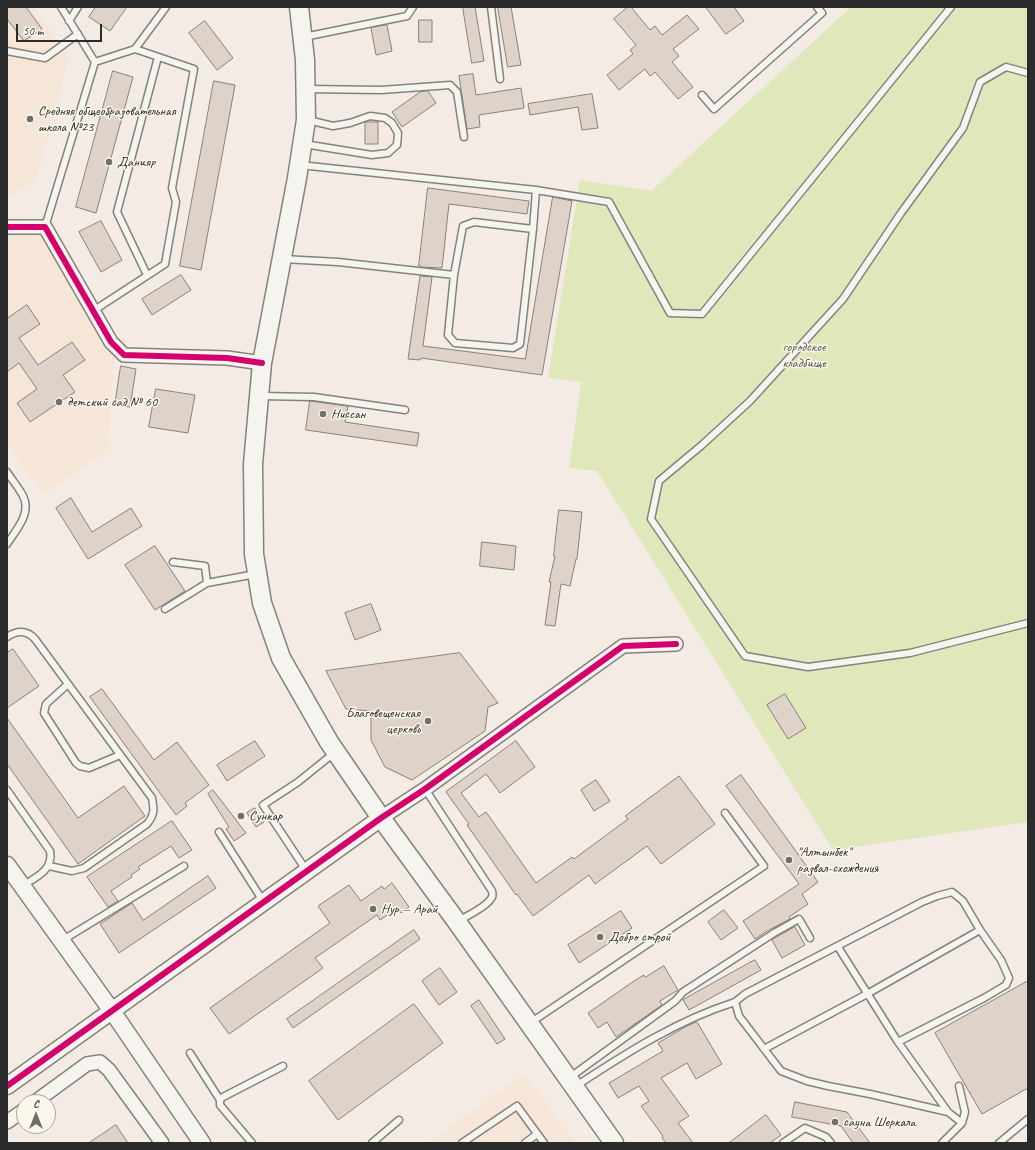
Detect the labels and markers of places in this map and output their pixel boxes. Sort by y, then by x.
place label: Средняя общеобразовательная школа №23 [38,103,176,136]
marker: Средняя общеобразовательная школа №23 [25,114,35,124]
place label: Данияр [117,154,155,170]
marker: Данияр [104,157,114,167]
place label: детский сад № 60 [67,394,157,410]
marker: детский сад № 60 [54,397,64,407]
place label: Ниссан [331,406,365,422]
marker: Ниссан [318,409,328,419]
place label: Благовещенская церковь [346,705,420,738]
marker: Благовещенская церковь [423,716,433,726]
place label: Сункар [249,808,282,824]
marker: Сункар [236,811,246,821]
place label: "Алтынбек" развал-схождения [797,844,878,876]
marker: "Алтынбек" развал-схождения [784,855,794,865]
place label: Нур — Арай [381,901,438,917]
marker: Нур — Арай [368,904,378,914]
place label: Добро строй [608,929,670,945]
marker: Добро строй [595,932,605,942]
place label: сауна Шеркала [843,1114,915,1130]
marker: сауна Шеркала [830,1117,840,1127]

